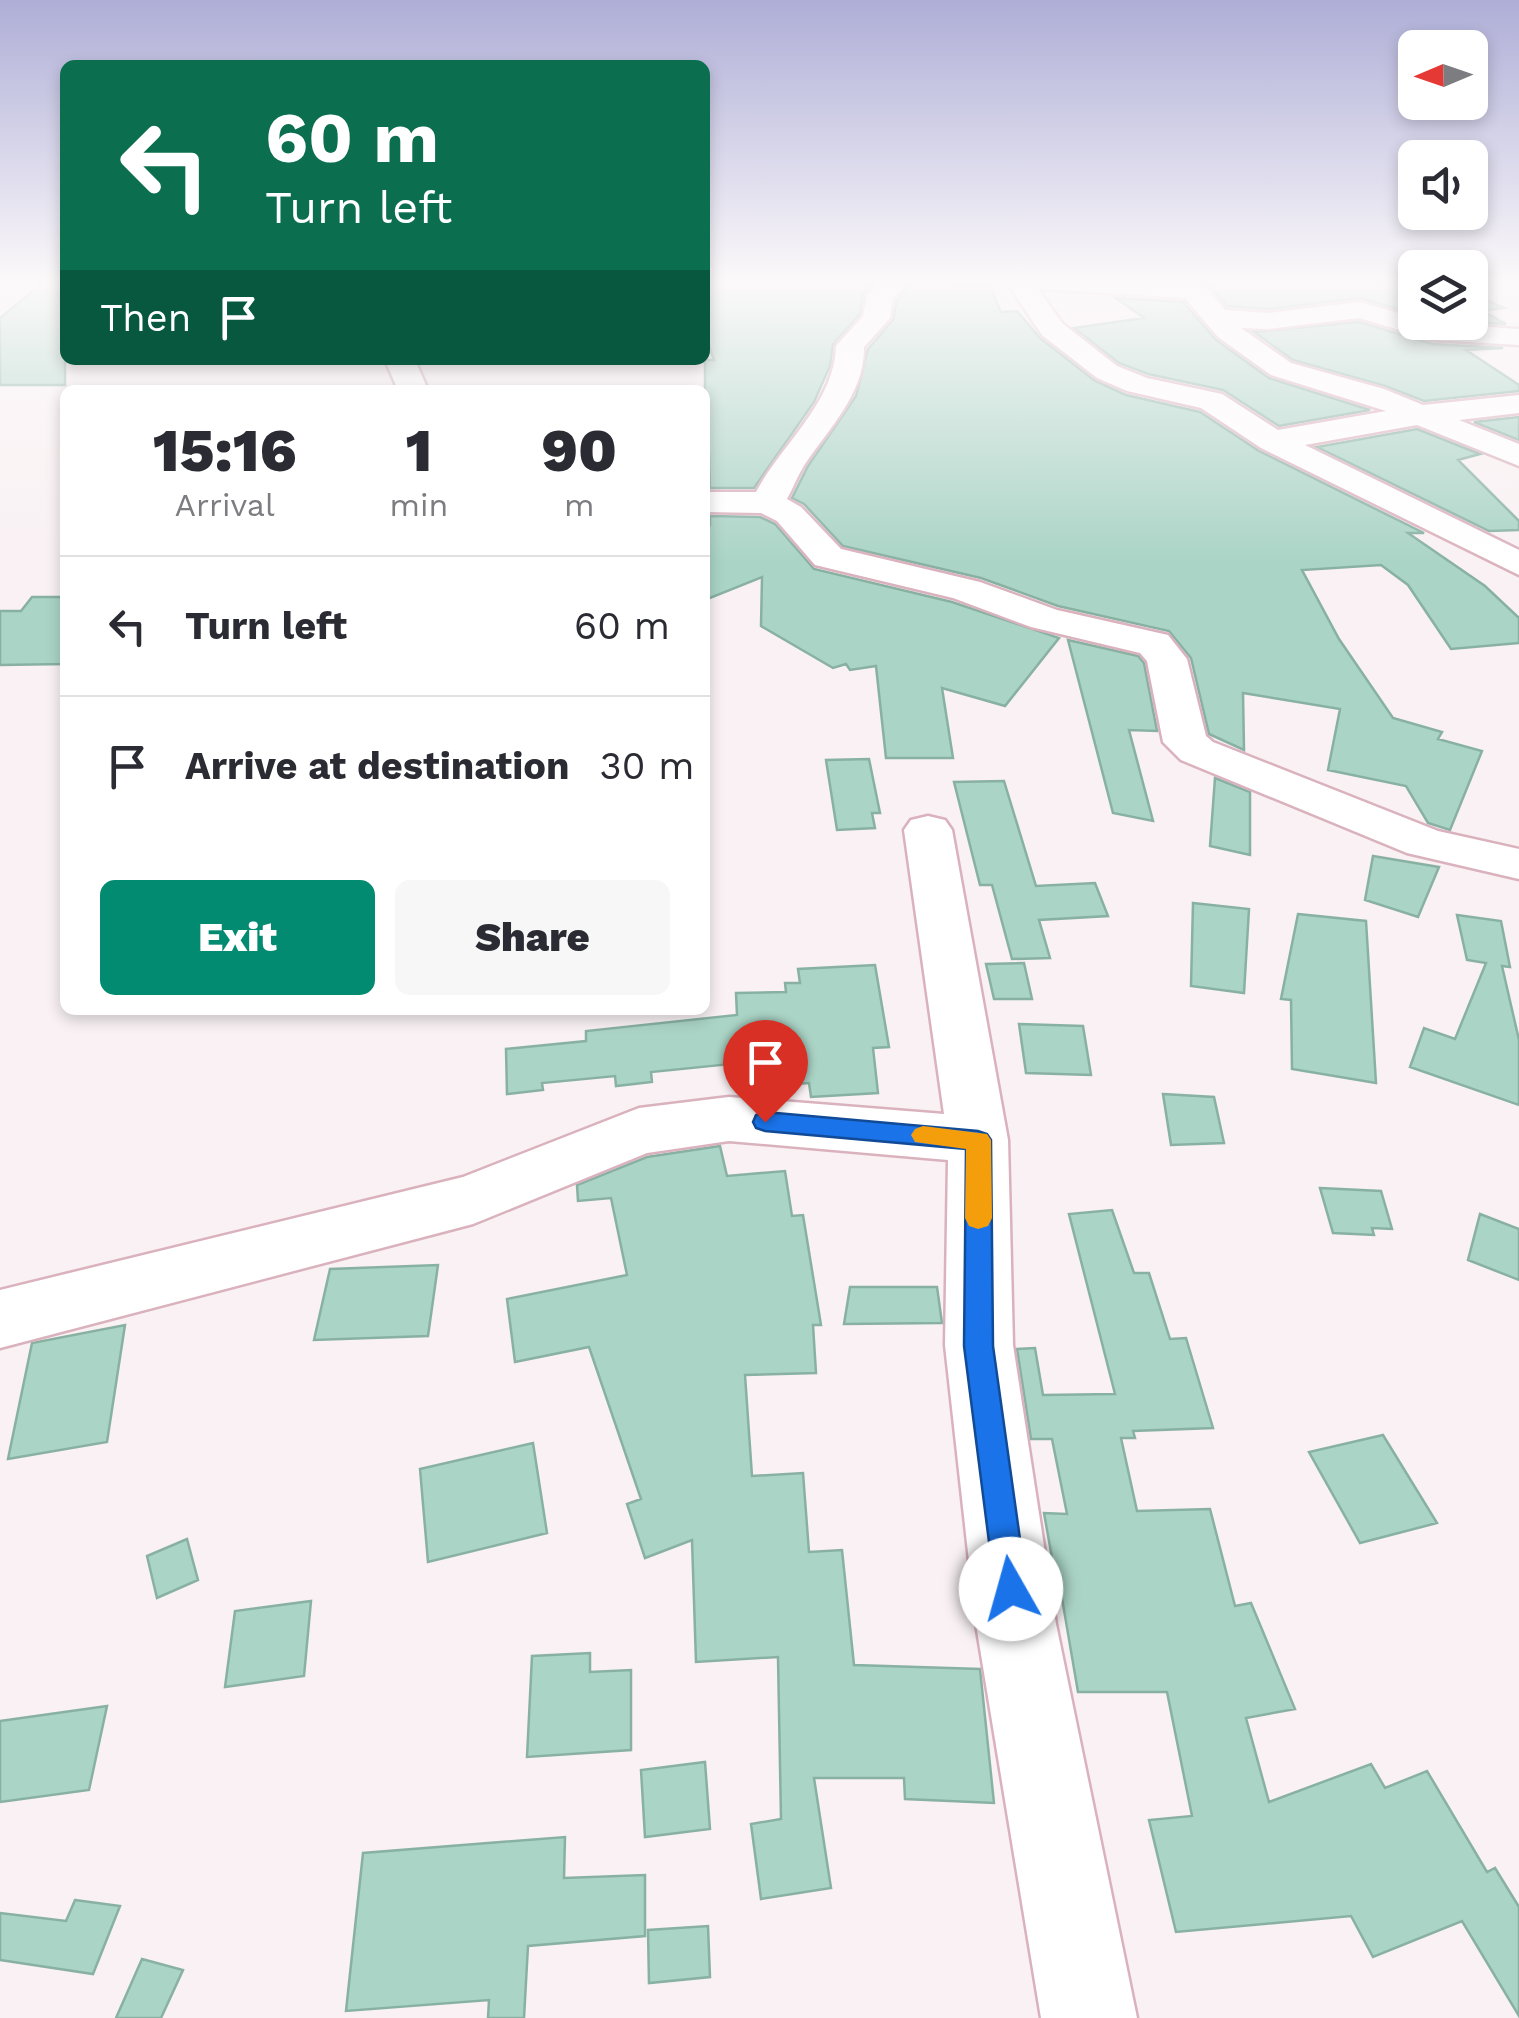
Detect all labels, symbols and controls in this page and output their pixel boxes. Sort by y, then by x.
north arrow [1398,30,1488,120]
map controls [1398,30,1488,340]
text: 60 m [265,97,439,179]
icon: left [100,100,230,230]
button: sound [1398,140,1488,230]
text: Turn left [265,181,452,234]
button: layers [1398,250,1488,340]
icon: arrive [211,290,266,345]
text: Then [100,296,191,340]
text: 15:16 [153,415,297,486]
text: 1 [406,415,432,486]
text: 90 [541,415,617,486]
text: Arrival [175,486,275,524]
text: min [390,486,448,524]
text: m [564,486,594,524]
icon: left [100,599,155,654]
text: Turn left [185,604,347,648]
text: 60 m [574,604,670,648]
icon: arrive [100,739,155,794]
text: Arrive at destination [185,744,570,788]
text: 30 m [600,744,695,788]
button: Exit [100,880,375,995]
button: Share [395,880,670,995]
pin [723,1020,808,1123]
icon: arrive [738,1035,793,1090]
position arrow [959,1537,1063,1641]

